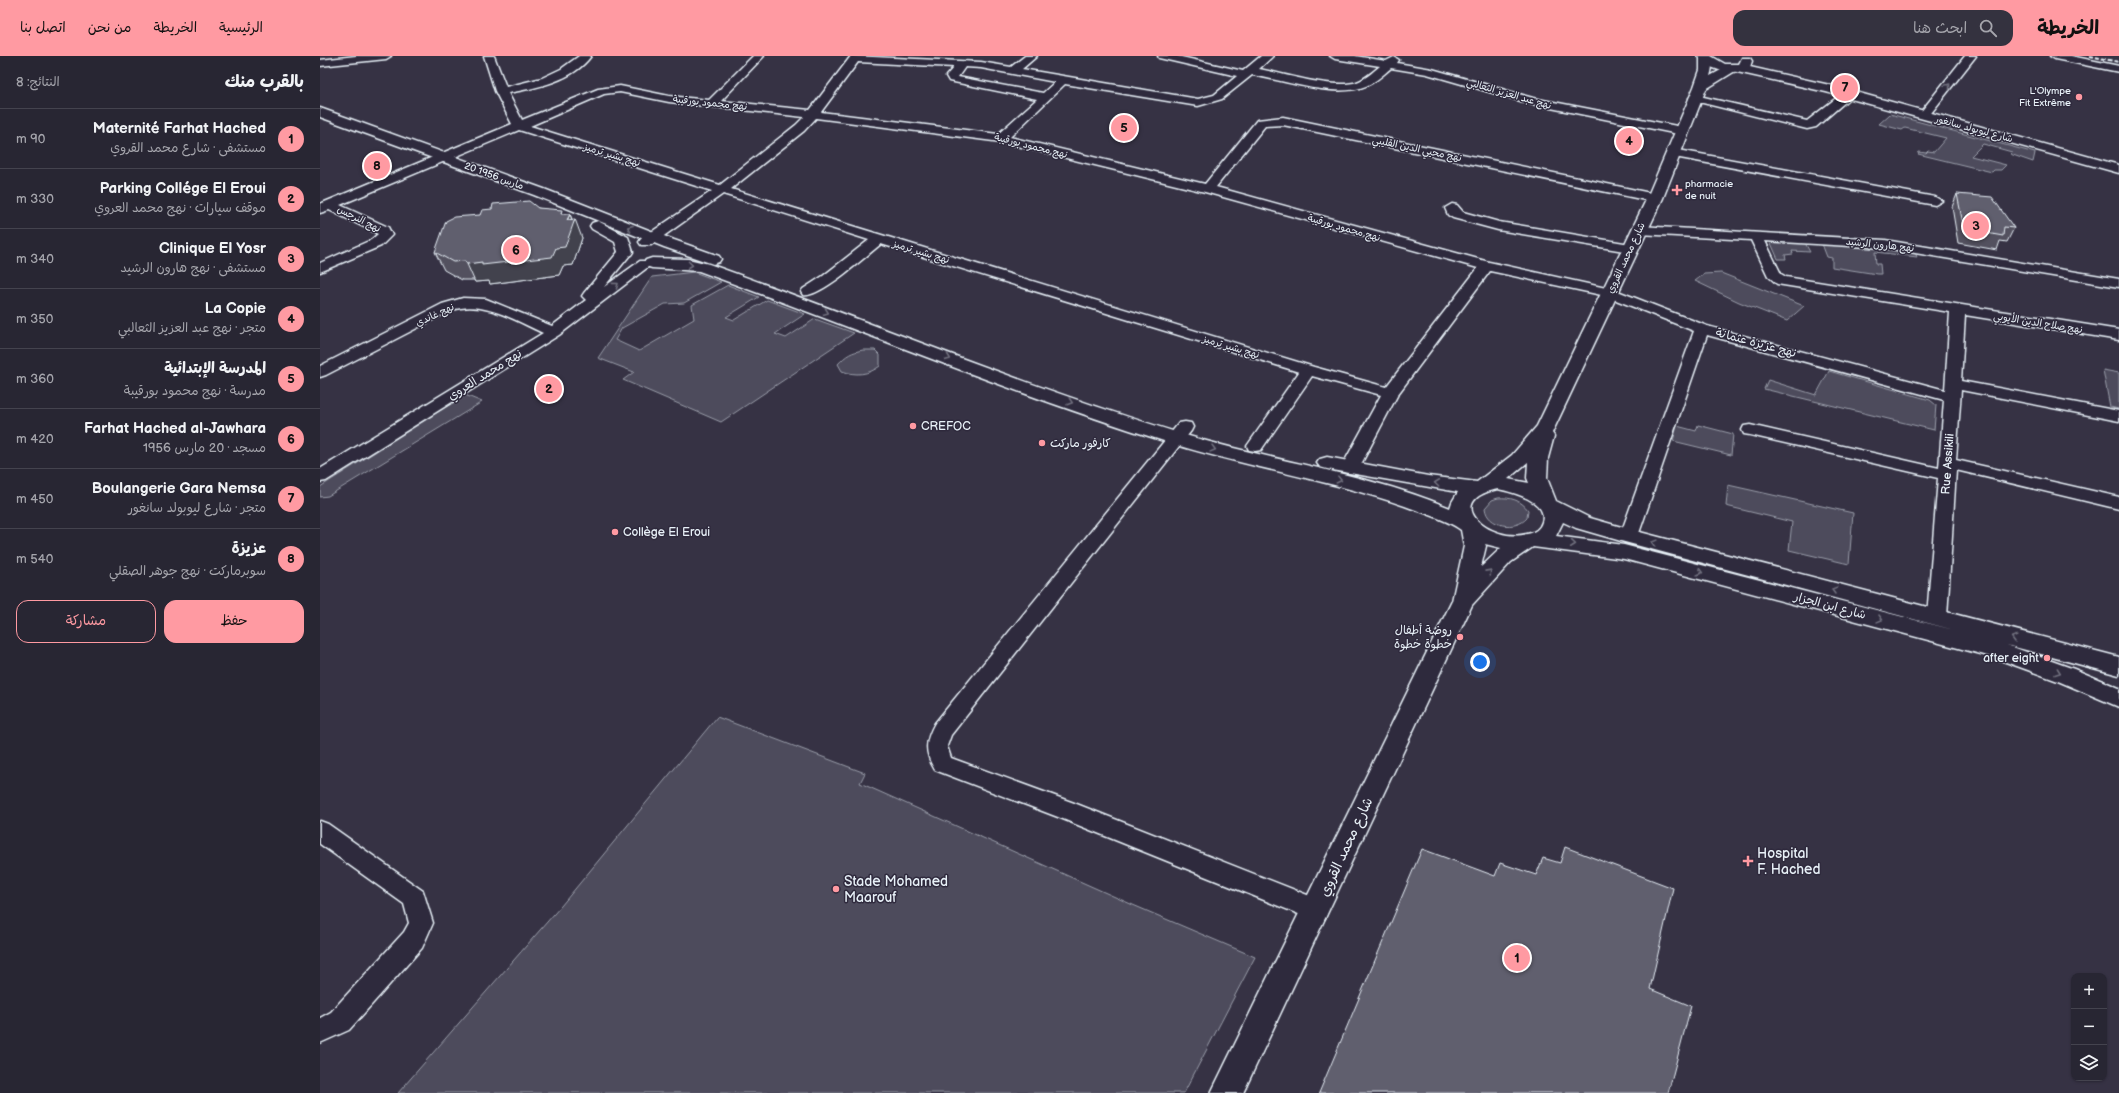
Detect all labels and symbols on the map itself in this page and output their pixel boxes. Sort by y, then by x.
pin: 7 [1832,73,1858,103]
street label: نهج عبد العزيز الثعالبي [1464,76,1553,115]
one-way arrow [1943,83,1950,90]
place label: L'Olympe Fit Extrême [2019,85,2071,109]
marker: L'Olympe Fit Extrême [2074,92,2084,102]
street label: نهج محمود بورقيبة [672,93,748,114]
pin: 5 [1111,113,1137,143]
street label: شارع ليوبولد سانغور [1933,113,2014,146]
pin: 4 [1616,126,1642,156]
street label: نهج محمود بورقيبة [993,131,1069,162]
street label: نهج محيي الدين القليبي [1371,134,1463,167]
street label: نهج بشير ترميز [581,140,642,170]
pin: 8 [364,151,390,181]
street label: 20 مارس 1956 [463,160,525,192]
place label: pharmacie de nuit [1685,178,1733,202]
marker: pharmacie de nuit [1672,185,1682,195]
street label: نهج النرجس [335,203,383,236]
pin: 3 [1963,211,1989,241]
street label: نهج محمود بورقيبة [1306,212,1382,245]
street label: شارع محمد القروي [1604,220,1650,296]
one-way arrow [627,225,634,233]
pin: 6 [503,235,529,265]
street label: نهج هارون الرشيد [1845,235,1915,256]
street label: نهج بشير ترميز [890,237,951,267]
one-way arrow [687,260,694,269]
one-way arrow [612,282,619,290]
street label: نهج غاندي [414,301,457,331]
one-way arrow [823,307,830,315]
street label: نهج صلاح الدين الأيوبي [1992,309,2084,339]
street label: نهج عزيزة عثمانة [1714,325,1798,362]
street label: نهج بشير ترميز [1200,332,1261,362]
street label: نهج محمد العروي [445,346,525,405]
one-way arrow [944,353,951,362]
pin: 2 [536,374,562,404]
one-way arrow [1067,397,1074,406]
place label: CREFOC [921,419,971,434]
marker: CREFOC [908,421,918,431]
street label: Rue Assikili [1938,433,1958,495]
place label: كارفور ماركت [1050,436,1111,451]
marker: كارفور ماركت [1037,438,1047,448]
one-way arrow [1209,444,1216,453]
one-way arrow [1335,475,1342,484]
one-way arrow [1434,479,1440,488]
place label: Collège El Eroui [623,525,710,540]
marker: Collège El Eroui [610,527,620,537]
one-way arrow [1570,539,1576,548]
one-way arrow [1651,539,1658,548]
one-way arrow [1696,567,1703,576]
one-way arrow [1484,569,1492,577]
one-way arrow [1831,587,1837,595]
street label: شارع ابن الجزار [1791,589,1867,624]
one-way arrow [1876,614,1883,623]
place label: روضة أطفال خطوة خطوة [1394,623,1452,652]
marker: روضة أطفال خطوة خطوة [1455,632,1465,642]
one-way arrow [2010,634,2017,643]
place label: after eight [1983,651,2039,666]
your location [1470,652,1490,672]
marker: after eight [2042,653,2052,663]
one-way arrow [2055,667,2062,675]
street label: شارع محمد القروي [1316,795,1378,900]
place label: Hospital F. Hached [1757,845,1820,878]
marker: Hospital F. Hached [1742,855,1754,867]
place label: Stade Mohamed Maarouf [844,873,948,906]
marker: Stade Mohamed Maarouf [831,884,841,894]
pin: 1 [1504,943,1530,973]

